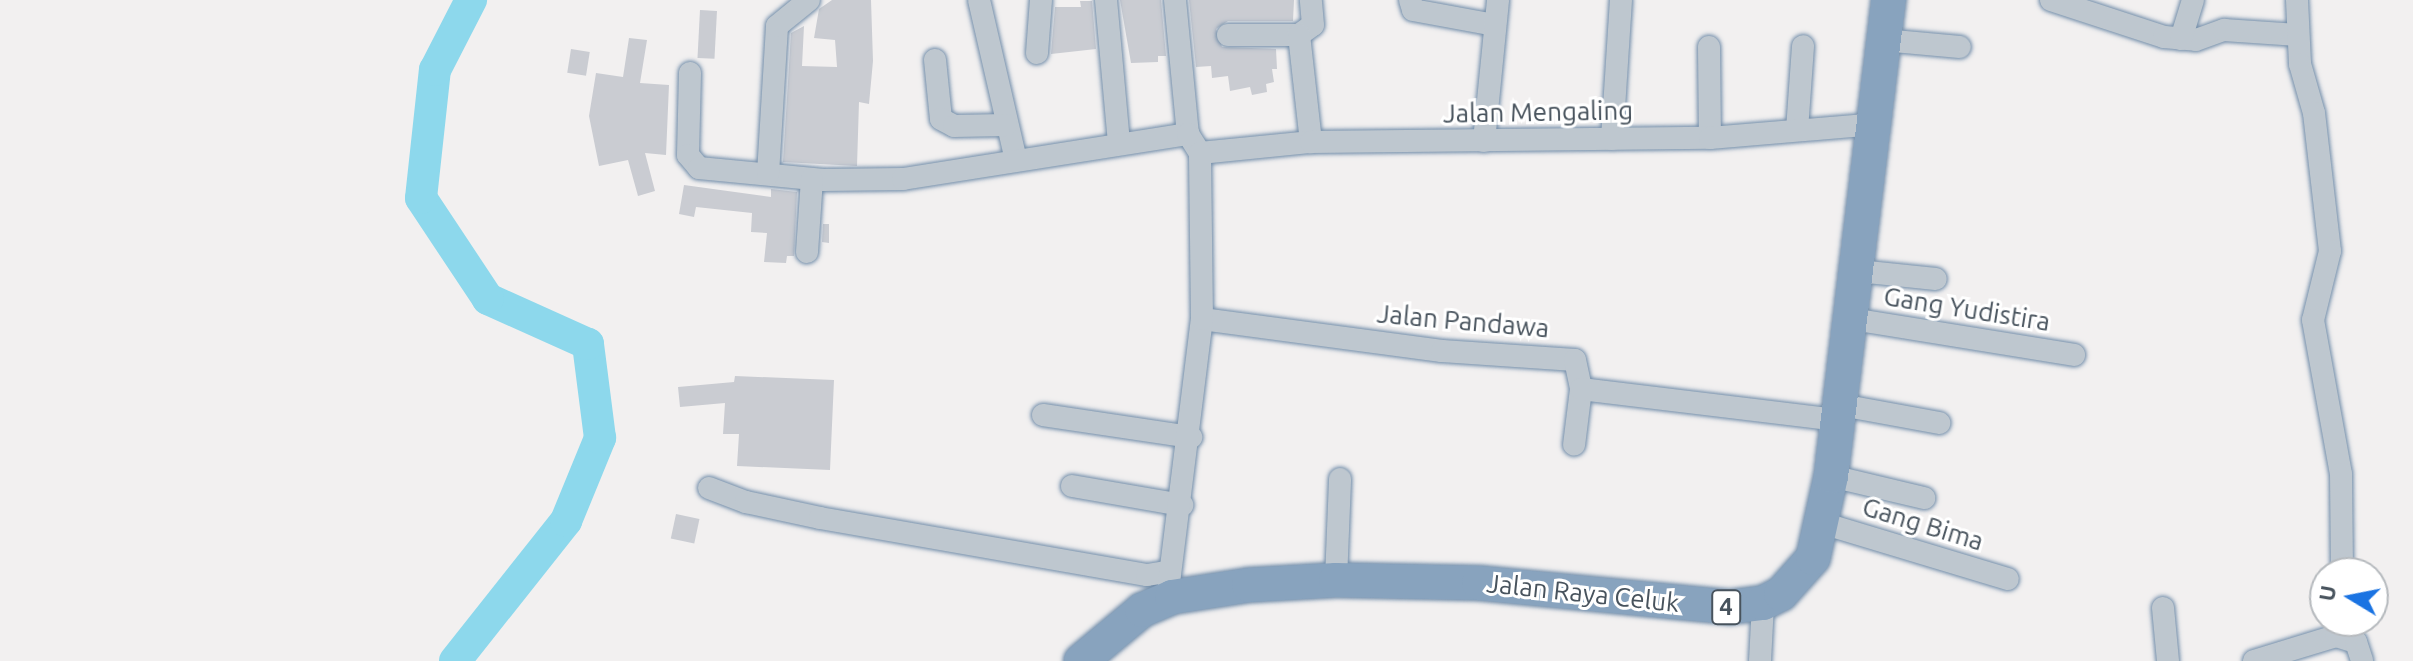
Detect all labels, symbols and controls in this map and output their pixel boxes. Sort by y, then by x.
street label: Jalan Mengaling [1443,95,1633,129]
street label: Gang Yudistira [1882,280,2052,338]
street label: Jalan Pandawa [1376,298,1550,344]
street label: Gang Bima [1859,491,1987,557]
north arrow [2309,557,2389,637]
street label: Jalan Raya Celuk [1485,567,1681,619]
text: U [2313,583,2340,603]
road number: 4 [1710,587,1742,627]

